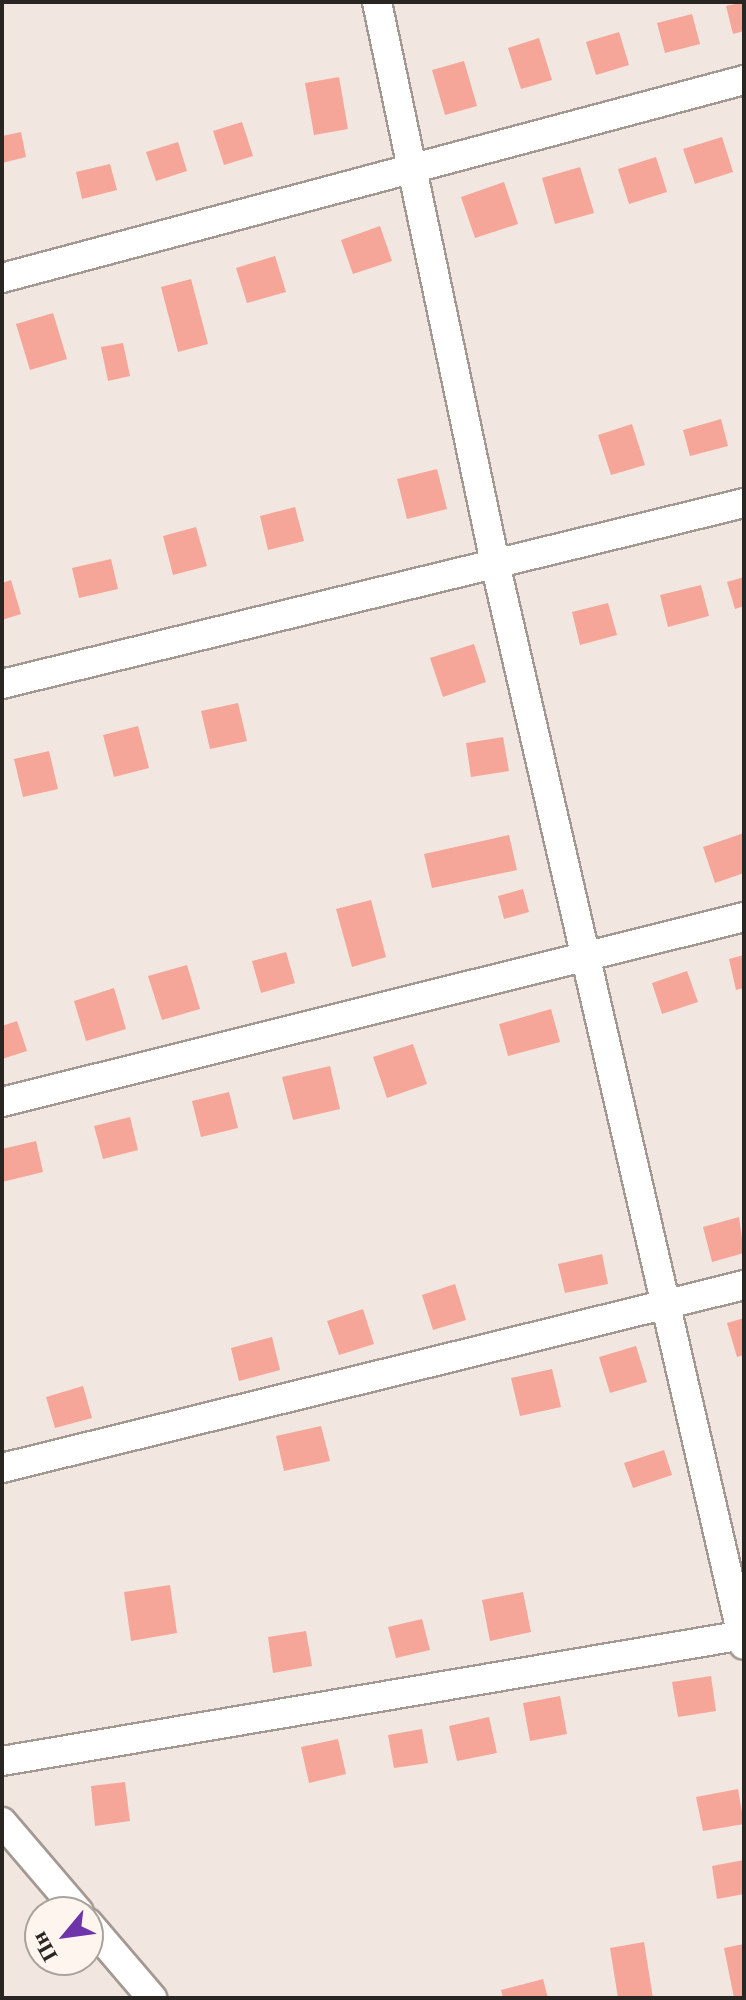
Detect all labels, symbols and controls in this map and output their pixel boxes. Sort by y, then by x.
north arrow [24,1896,104,1976]
text: Пн [26,1928,62,1966]

